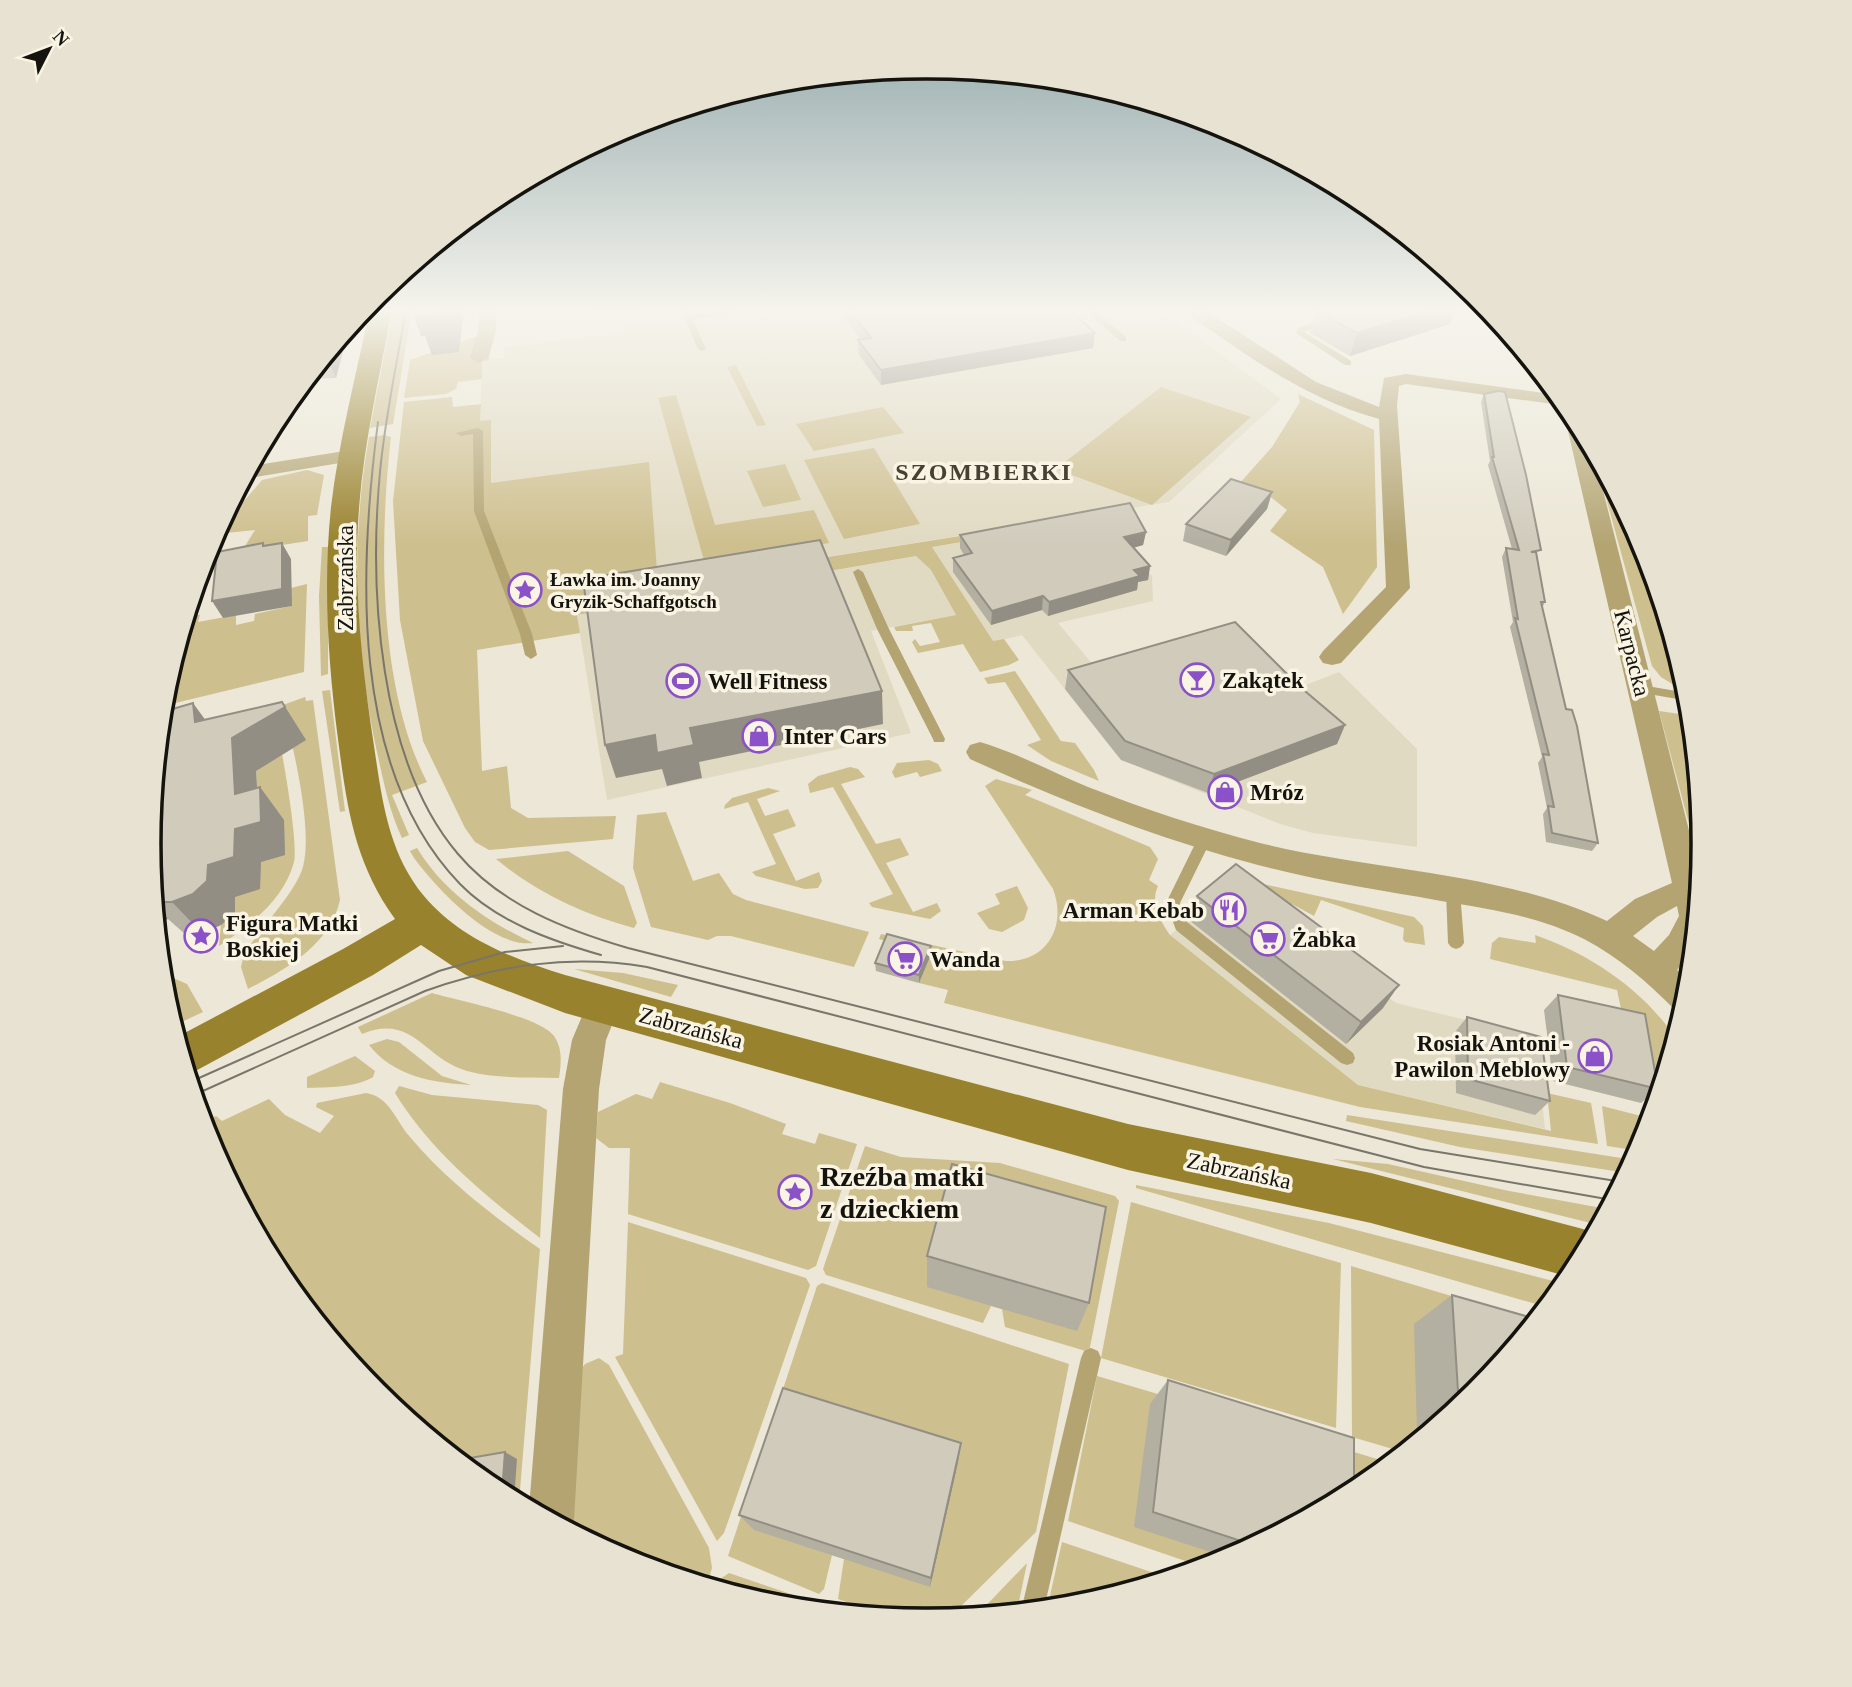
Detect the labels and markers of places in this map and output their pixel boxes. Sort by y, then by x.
place label: Ławka im. Joanny Gryzik-Schaffgotsch [550,569,717,612]
place icon: Ławka im. Joanny Gryzik-Schaffgotsch [506,571,544,609]
bar icon: Zakątek [1178,661,1216,699]
sports icon: Well Fitness [664,662,702,700]
place label: Zakątek [1222,668,1304,693]
place label: Well Fitness [708,669,828,694]
shop icon: Inter Cars [740,717,778,755]
place label: Inter Cars [784,724,886,749]
shop icon: Mróz [1206,773,1244,811]
place label: Mróz [1250,780,1304,805]
restaurant icon: Arman Kebab [1210,891,1248,929]
place label: Arman Kebab [1063,898,1204,923]
place label: Figura Matki Boskiej [226,911,359,962]
place icon: Figura Matki Boskiej [182,917,220,955]
supermarket icon: Żabka [1249,920,1287,958]
place label: Żabka [1292,927,1356,952]
supermarket icon: Wanda [886,940,924,978]
place label: Wanda [930,947,1001,972]
place label: Rosiak Antoni - Pawilon Meblowy [1394,1031,1570,1082]
shop icon: Rosiak Antoni - Pawilon Meblowy [1576,1037,1614,1075]
place label: Rzeźba matki z dzieckiem [820,1161,984,1224]
place icon: Rzeźba matki z dzieckiem [776,1173,814,1211]

